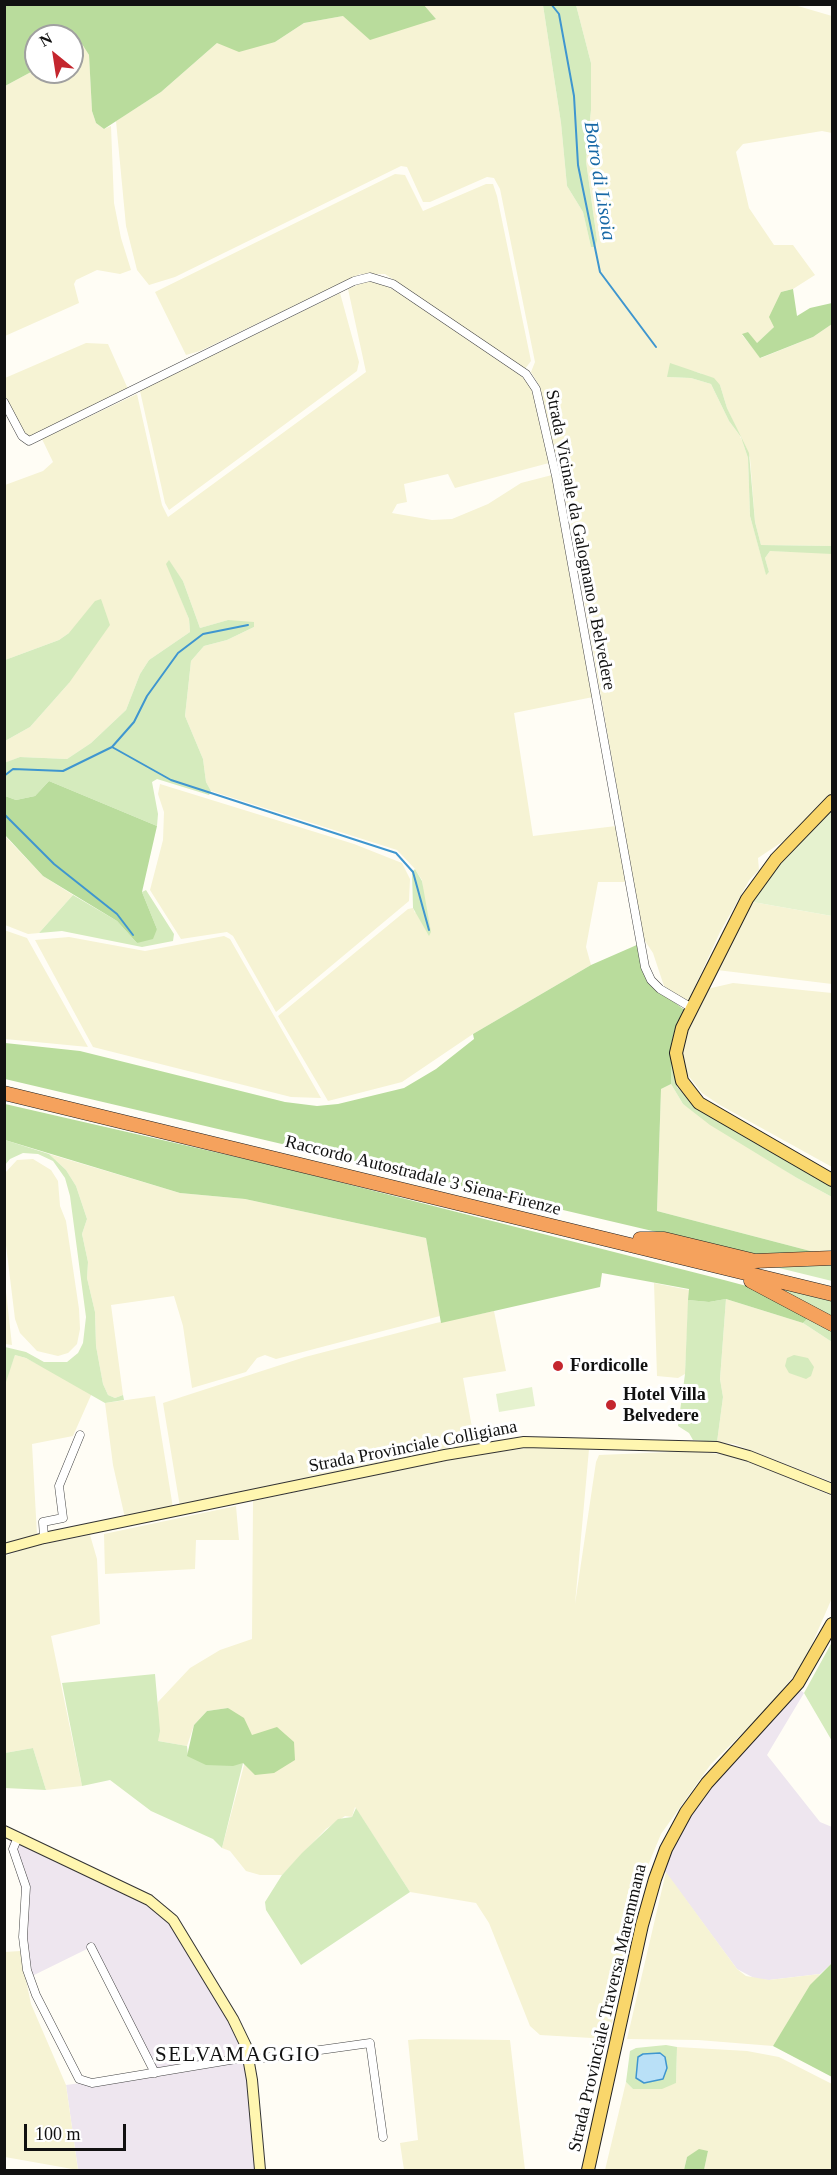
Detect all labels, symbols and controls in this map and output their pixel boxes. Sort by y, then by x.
north arrow [24,24,84,84]
text: N [36,29,55,50]
water label: Botro di Lisoia [578,120,620,242]
street label: Strada Vicinale da Galognano a Belvedere [540,388,620,692]
street label: Raccordo Autostradale 3 Siena-Firenze [283,1131,563,1221]
place label: Fordicolle [570,1355,648,1377]
marker: Fordicolle [551,1359,565,1373]
place label: Hotel Villa Belvedere [623,1384,706,1426]
marker: Hotel Villa Belvedere [604,1398,618,1412]
street label: Strada Provinciale Colligiana [307,1416,519,1478]
street label: Strada Provinciale Traversa Maremmana [564,1862,652,2154]
district label: SELVAMAGGIO [155,2042,321,2068]
scale bar [27,2112,129,2150]
text: 100 m [35,2124,81,2144]

